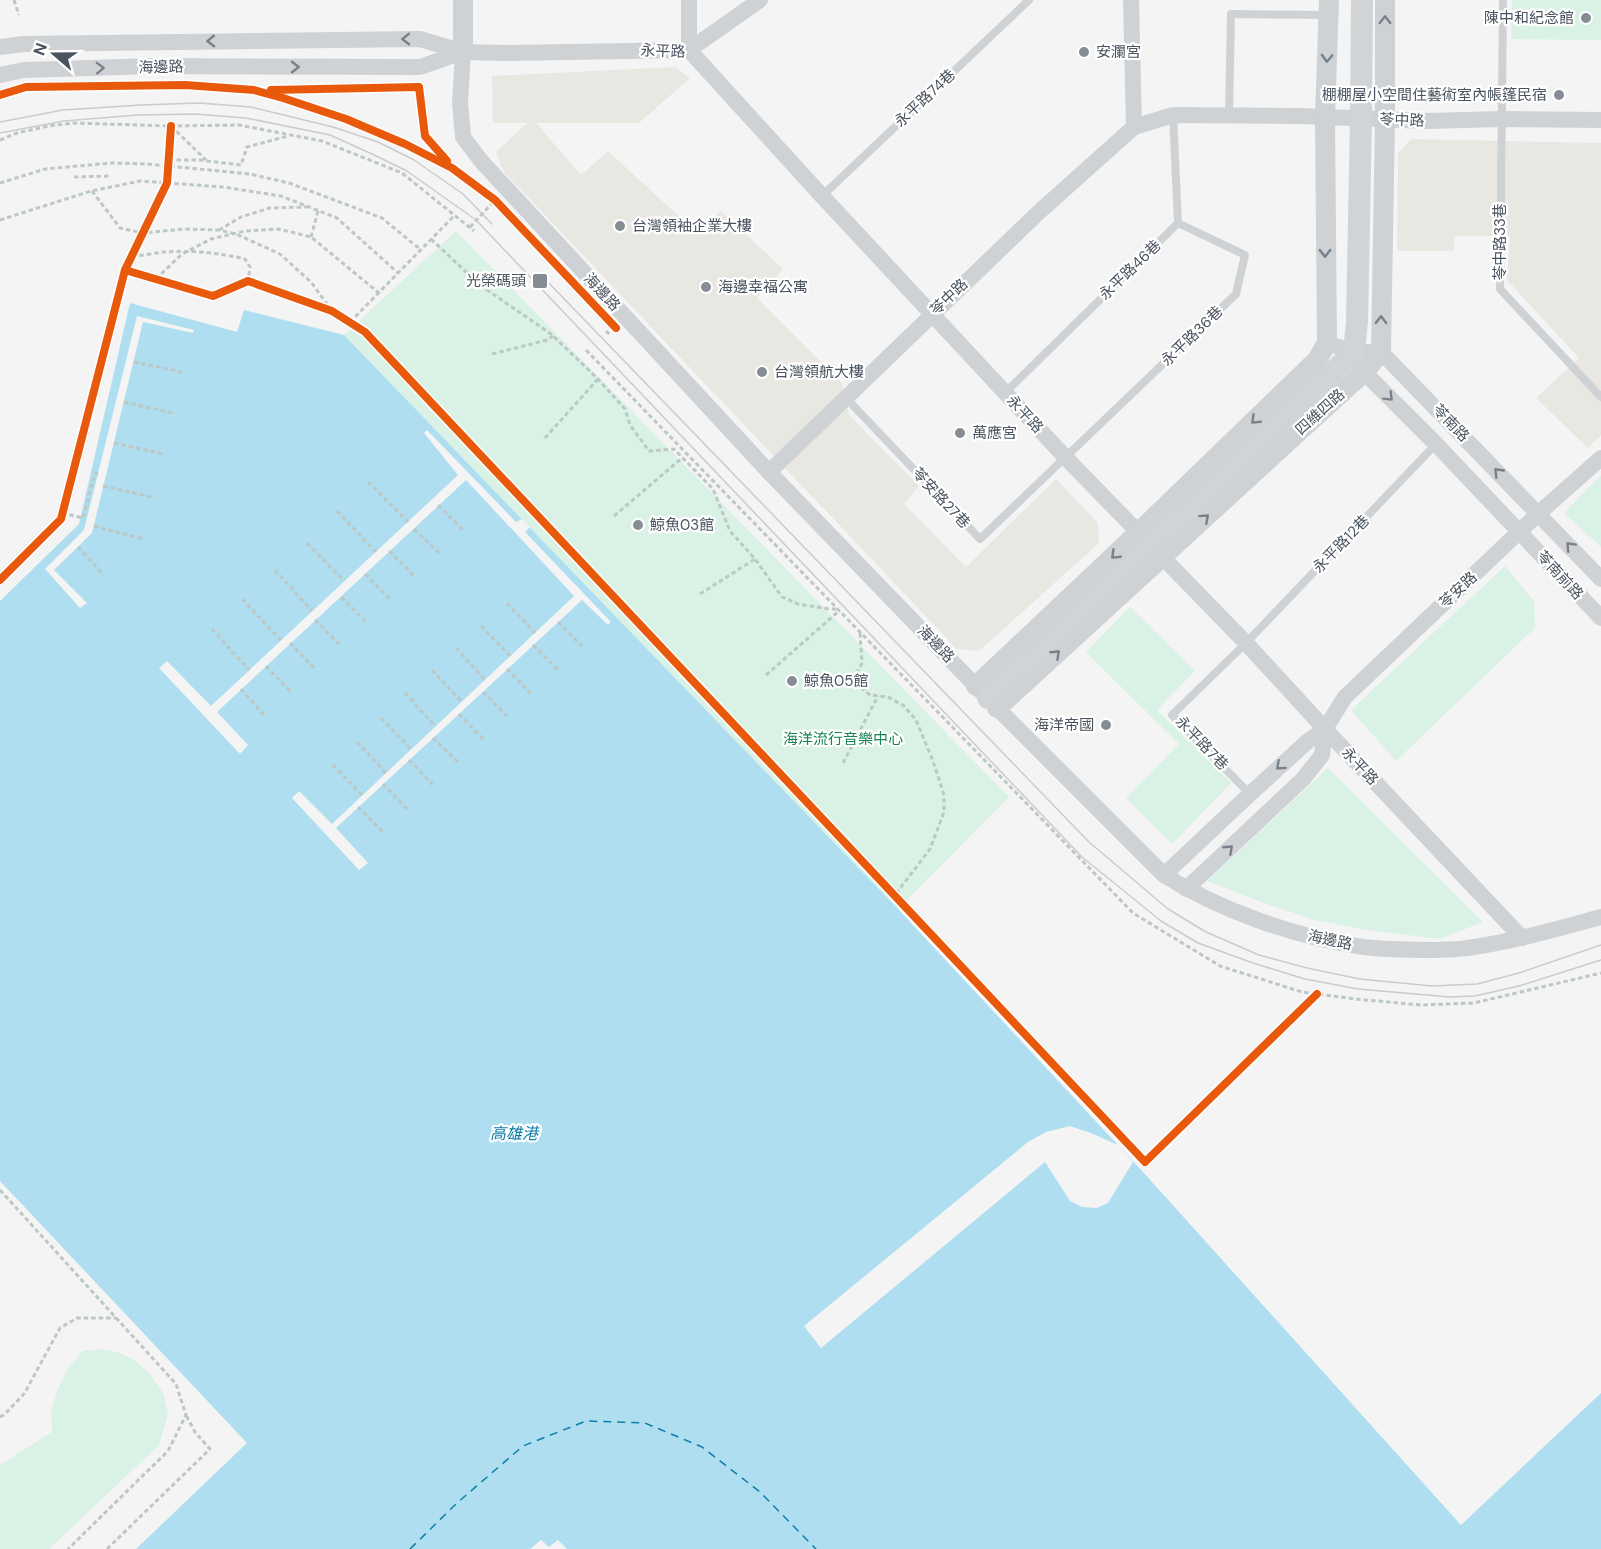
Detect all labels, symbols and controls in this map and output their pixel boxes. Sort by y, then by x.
place label: 陳中和紀念館 [1484,8,1574,28]
marker: 陳中和紀念館 [1579,11,1593,25]
one-way arrow [1379,15,1391,24]
north arrow [24,24,84,84]
one-way arrow [402,33,411,45]
one-way arrow [207,35,216,47]
text: N [29,40,52,58]
street label: 永平路 [640,40,686,62]
place label: 安瀾宮 [1096,42,1141,62]
marker: 安瀾宮 [1077,45,1091,59]
one-way arrow [1320,54,1333,63]
street label: 海邊路 [138,57,184,77]
one-way arrow [95,61,104,74]
one-way arrow [290,61,299,73]
street label: 永平路74巷 [890,65,960,131]
place label: 棚棚屋小空間住藝術室內帳篷民宿 [1322,85,1547,105]
marker: 棚棚屋小空間住藝術室內帳篷民宿 [1552,88,1566,102]
street label: 苓中路 [1379,109,1425,131]
street label: 苓中路33巷 [1490,203,1510,281]
place label: 台灣領袖企業大樓 [632,216,752,236]
marker: 台灣領袖企業大樓 [613,219,627,233]
street label: 永平路46巷 [1095,236,1165,304]
one-way arrow [1319,249,1332,258]
street label: 海邊路 [579,269,625,315]
place label: 光榮碼頭 [466,271,526,291]
marker: 光榮碼頭 [531,272,549,290]
street label: 苓中路 [926,274,972,320]
place label: 海邊幸福公寓 [718,277,808,297]
marker: 海邊幸福公寓 [699,280,713,294]
street label: 永平路36巷 [1157,302,1227,370]
one-way arrow [1375,315,1387,324]
place label: 台灣領航大樓 [774,362,864,382]
marker: 台灣領航大樓 [755,365,769,379]
street label: 四維四路 [1291,384,1349,440]
one-way arrow [1382,390,1393,401]
street label: 永平路 [1002,391,1048,437]
street label: 苓南路 [1428,400,1474,446]
one-way arrow [1251,412,1262,423]
place label: 萬應宮 [972,423,1017,443]
marker: 萬應宮 [953,426,967,440]
street label: 苓安路27巷 [908,463,974,533]
one-way arrow [1494,468,1505,478]
street label: 永平路12巷 [1308,511,1374,577]
one-way arrow [1198,514,1209,525]
place label: 鯨魚03館 [650,515,714,535]
marker: 鯨魚03館 [631,518,645,532]
one-way arrow [1566,542,1577,553]
street label: 苓南前路 [1532,546,1588,604]
one-way arrow [1111,548,1122,559]
street label: 苓安路 [1435,567,1481,613]
street label: 海邊路 [913,621,959,667]
one-way arrow [1049,650,1059,661]
place label: 鯨魚05館 [804,671,868,691]
marker: 鯨魚05館 [785,674,799,688]
street label: 永平路7巷 [1171,712,1233,774]
place label: 海洋帝國 [1034,715,1094,735]
marker: 海洋帝國 [1099,718,1113,732]
park label: 海洋流行音樂中心 [783,729,903,749]
street label: 永平路 [1337,743,1383,789]
one-way arrow [1276,759,1287,770]
one-way arrow [1222,845,1232,856]
street label: 海邊路 [1306,926,1354,954]
water label: 高雄港 [490,1123,540,1144]

